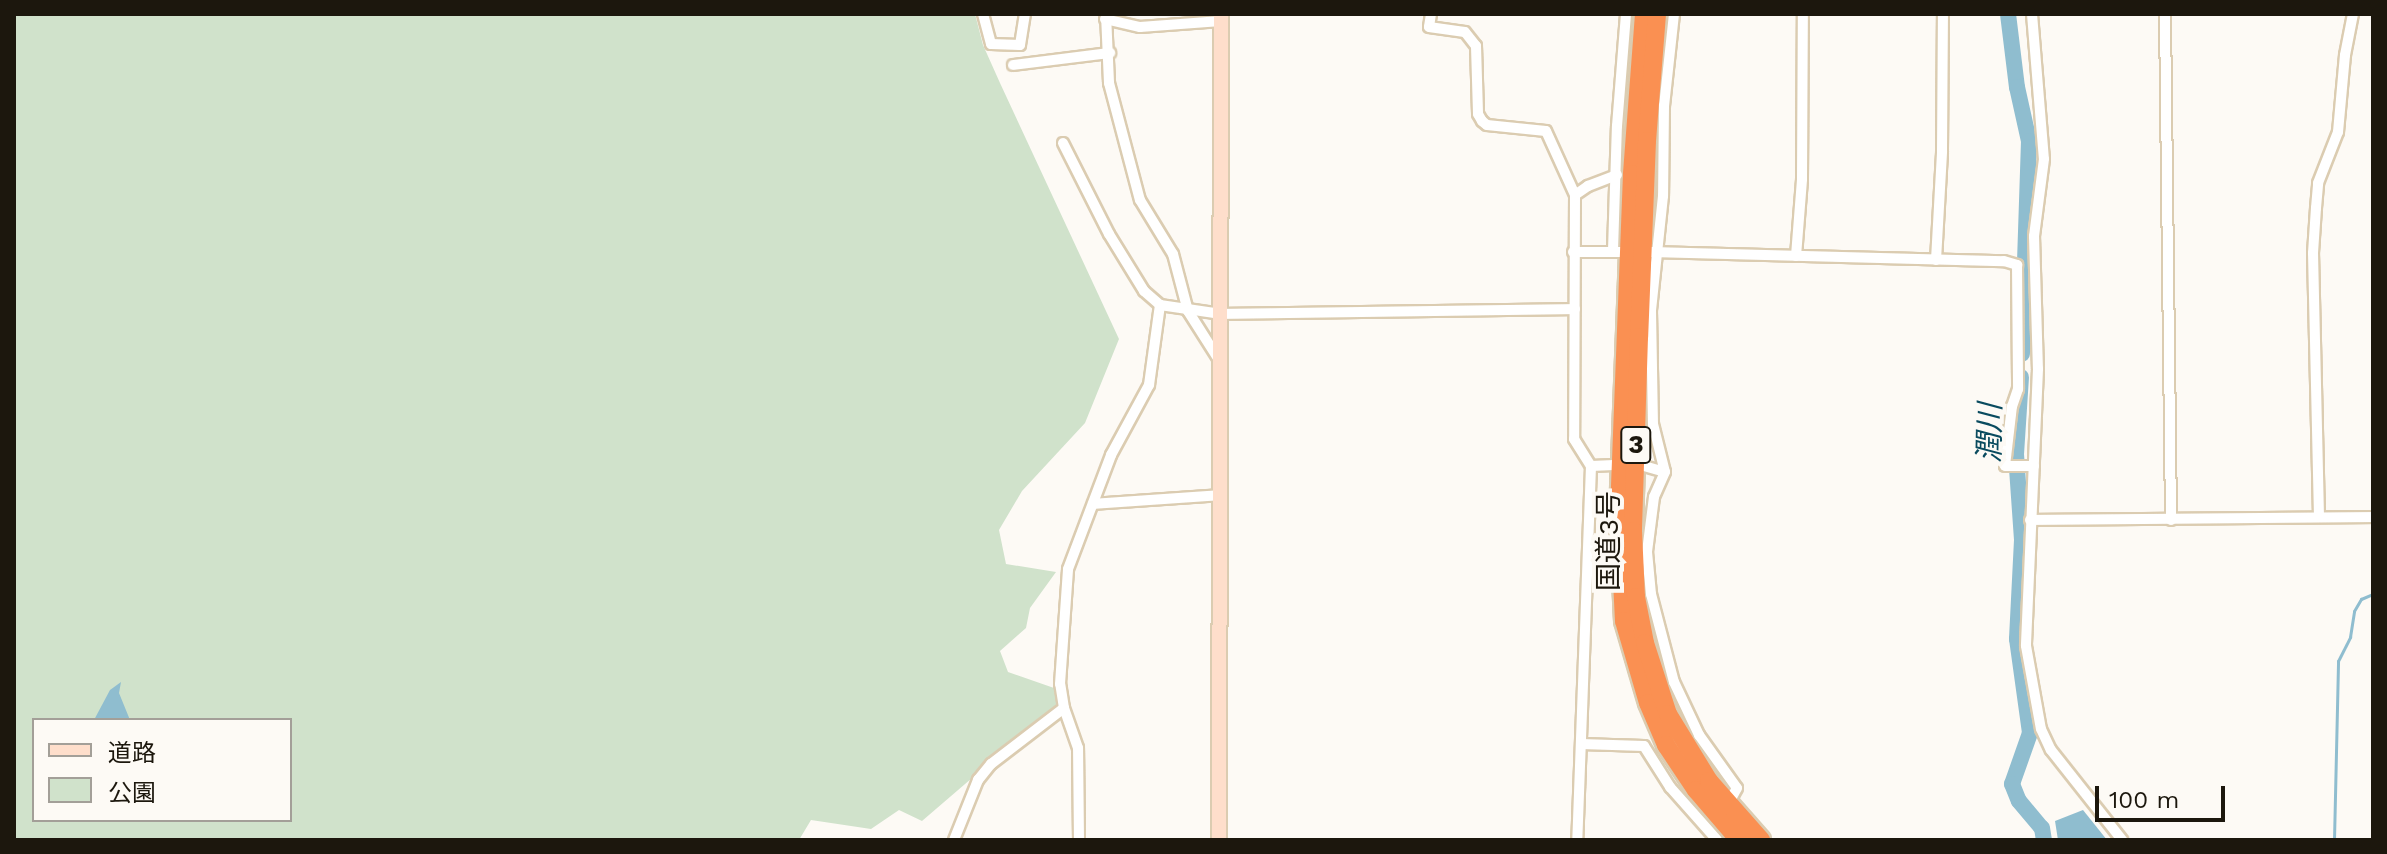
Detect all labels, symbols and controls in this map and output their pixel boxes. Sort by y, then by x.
water label: 潤川 [1971,403,2009,463]
road number: 3 [1620,423,1652,467]
street label: 国道3号 [1592,491,1626,591]
legend [32,718,292,822]
text: 道路 [108,739,156,767]
scale bar [2099,770,2229,820]
text: 公園 [108,779,156,807]
text: 100 m [2109,786,2179,814]

